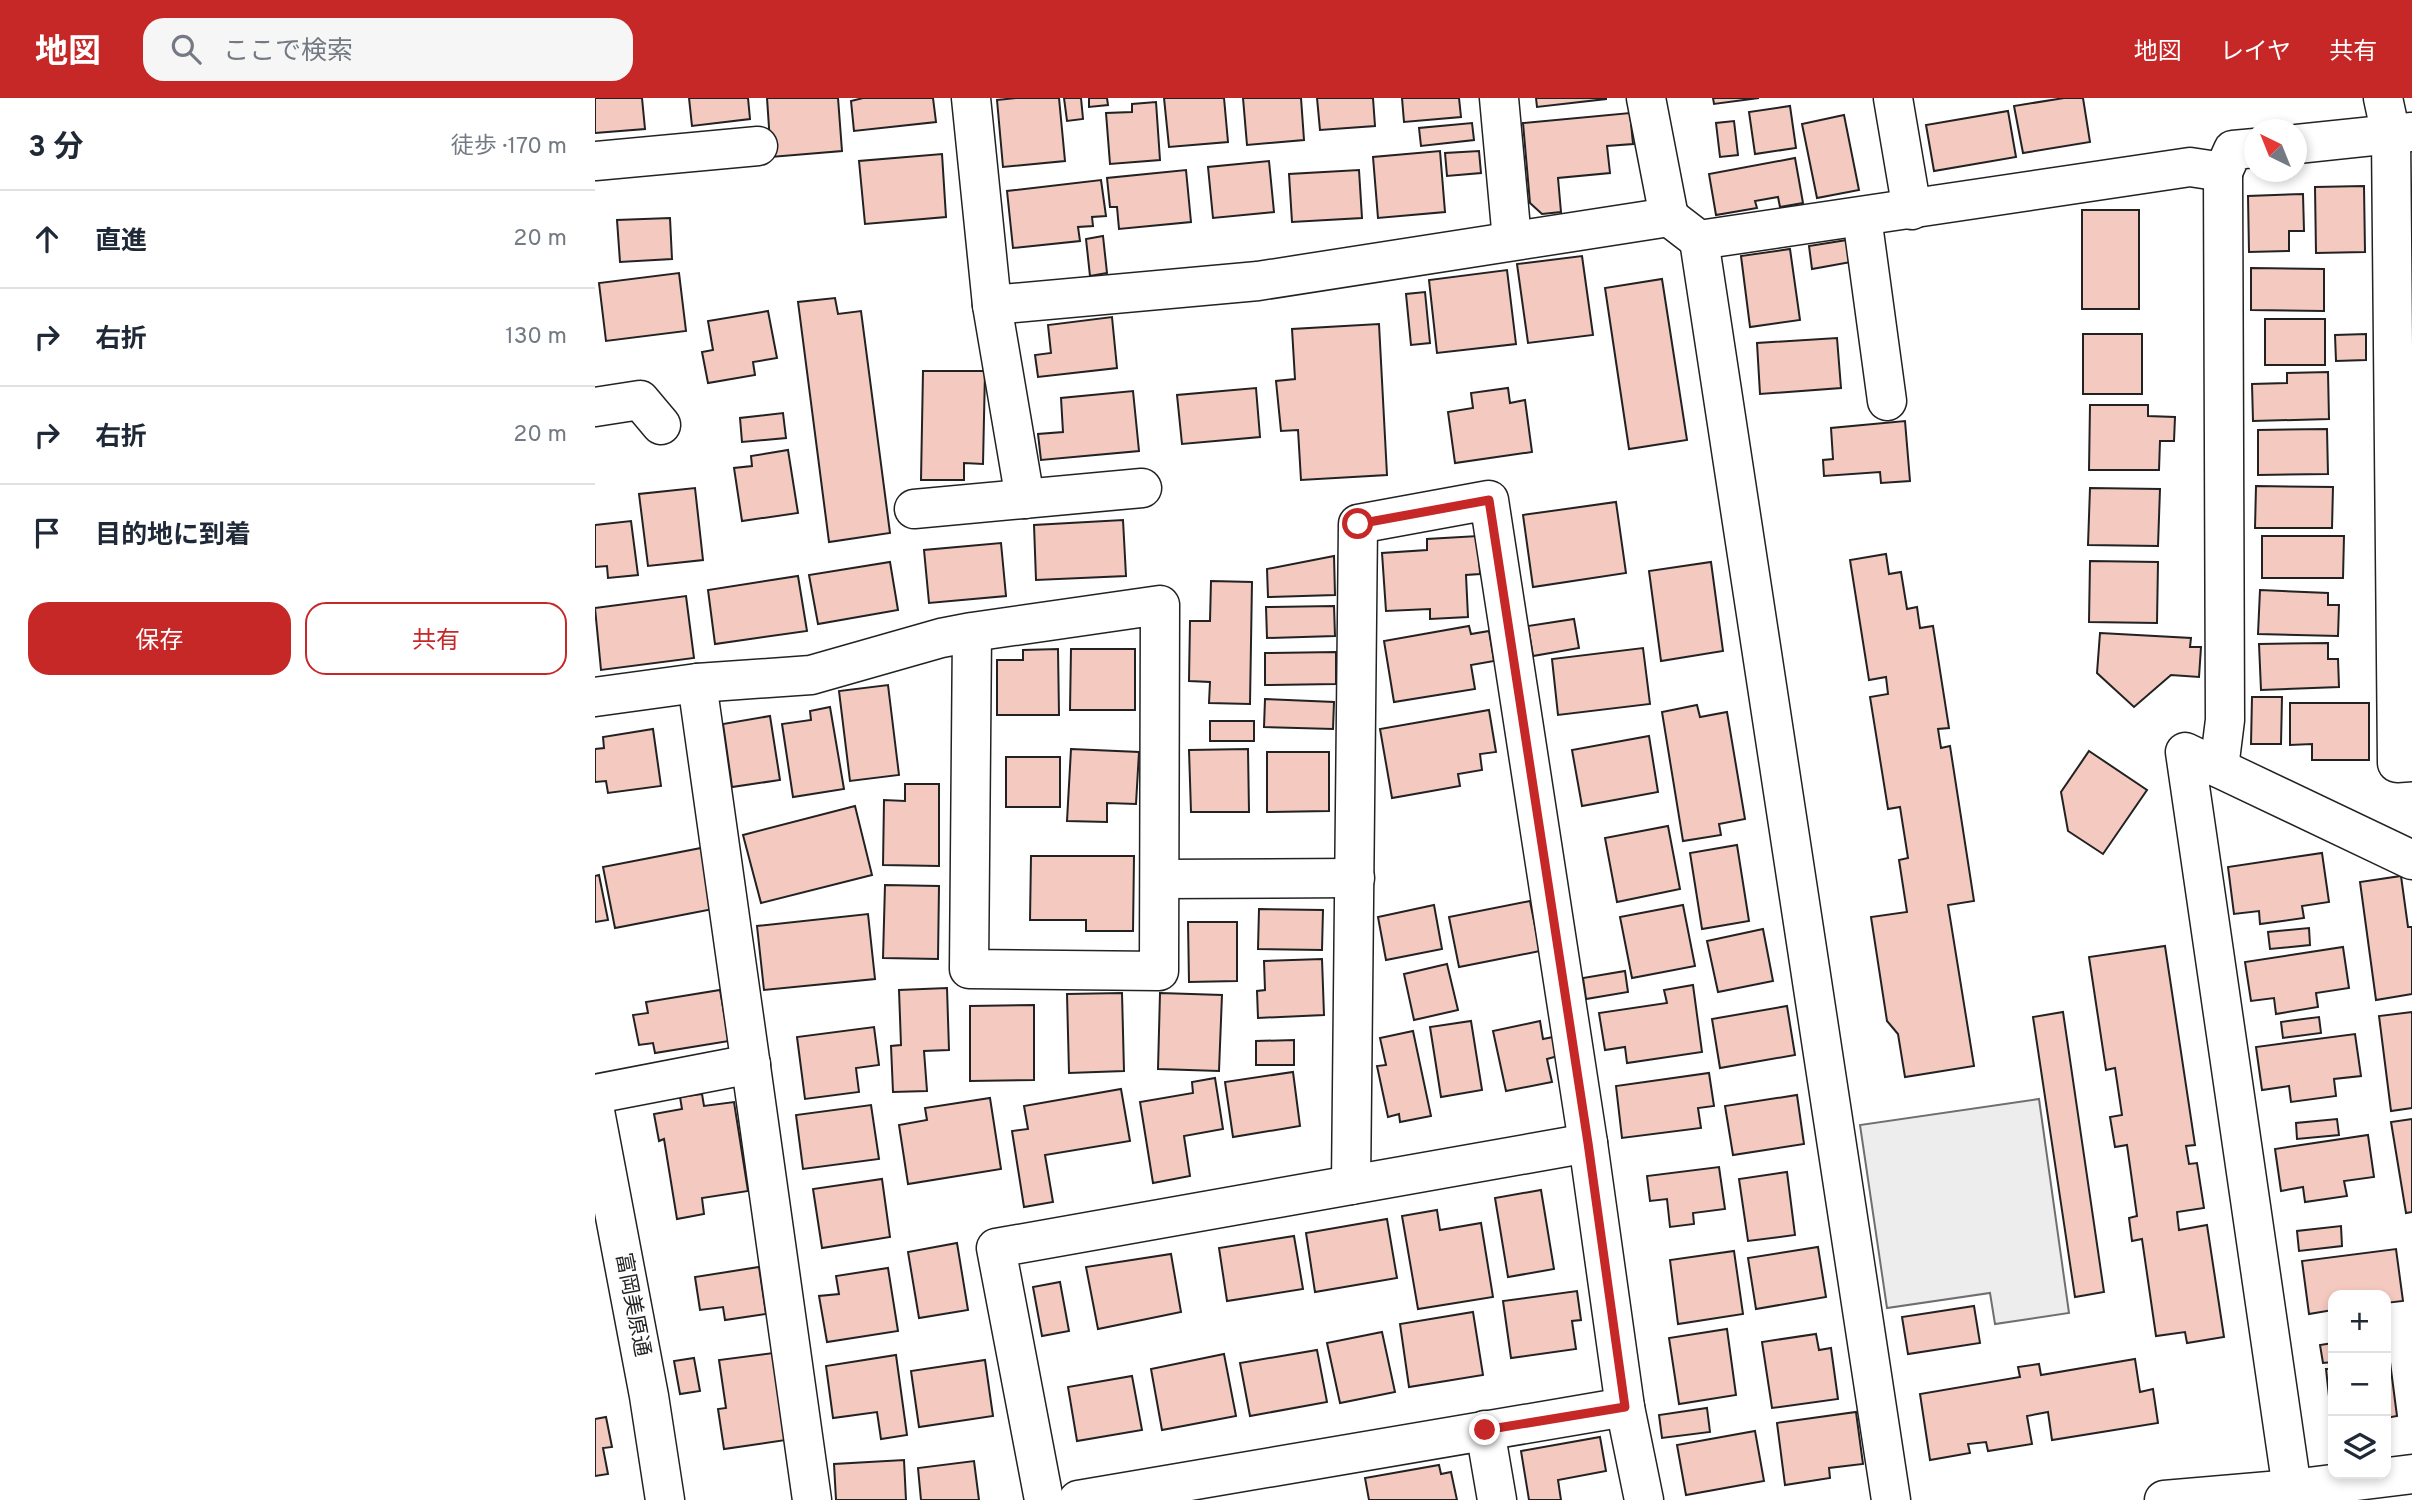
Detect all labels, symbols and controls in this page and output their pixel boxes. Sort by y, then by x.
search box [143,18,633,81]
icon: search [167,30,205,68]
text: 地図 [35,33,101,75]
text: ここで検索 [223,36,353,69]
text: 地図 [2134,38,2182,68]
text: レイヤ [2220,38,2291,68]
text: 共有 [2329,38,2377,68]
north arrow [2244,119,2307,182]
text: 3 分 [28,130,84,167]
text: 徒歩 · 170 m [451,133,567,162]
icon: ahead [28,220,66,258]
text: 20 m [513,225,567,254]
text: 直進 [95,226,147,259]
icon: right [28,318,66,356]
text: 130 m [505,323,567,352]
text: 右折 [95,324,147,357]
icon: right [28,416,66,454]
text: 20 m [513,421,567,450]
text: 右折 [95,422,147,455]
route start [1342,508,1373,539]
icon: arrive [28,514,66,552]
text: 目的地に到着 [95,520,251,553]
button: 保存 [28,602,291,675]
button: 共有 [305,602,567,675]
street label: 富岡美原通 [609,1251,655,1359]
map controls [2328,1290,2391,1479]
button: + [2328,1290,2391,1353]
button: − [2328,1353,2391,1416]
route end [1469,1414,1500,1445]
button: layers [2328,1416,2391,1479]

